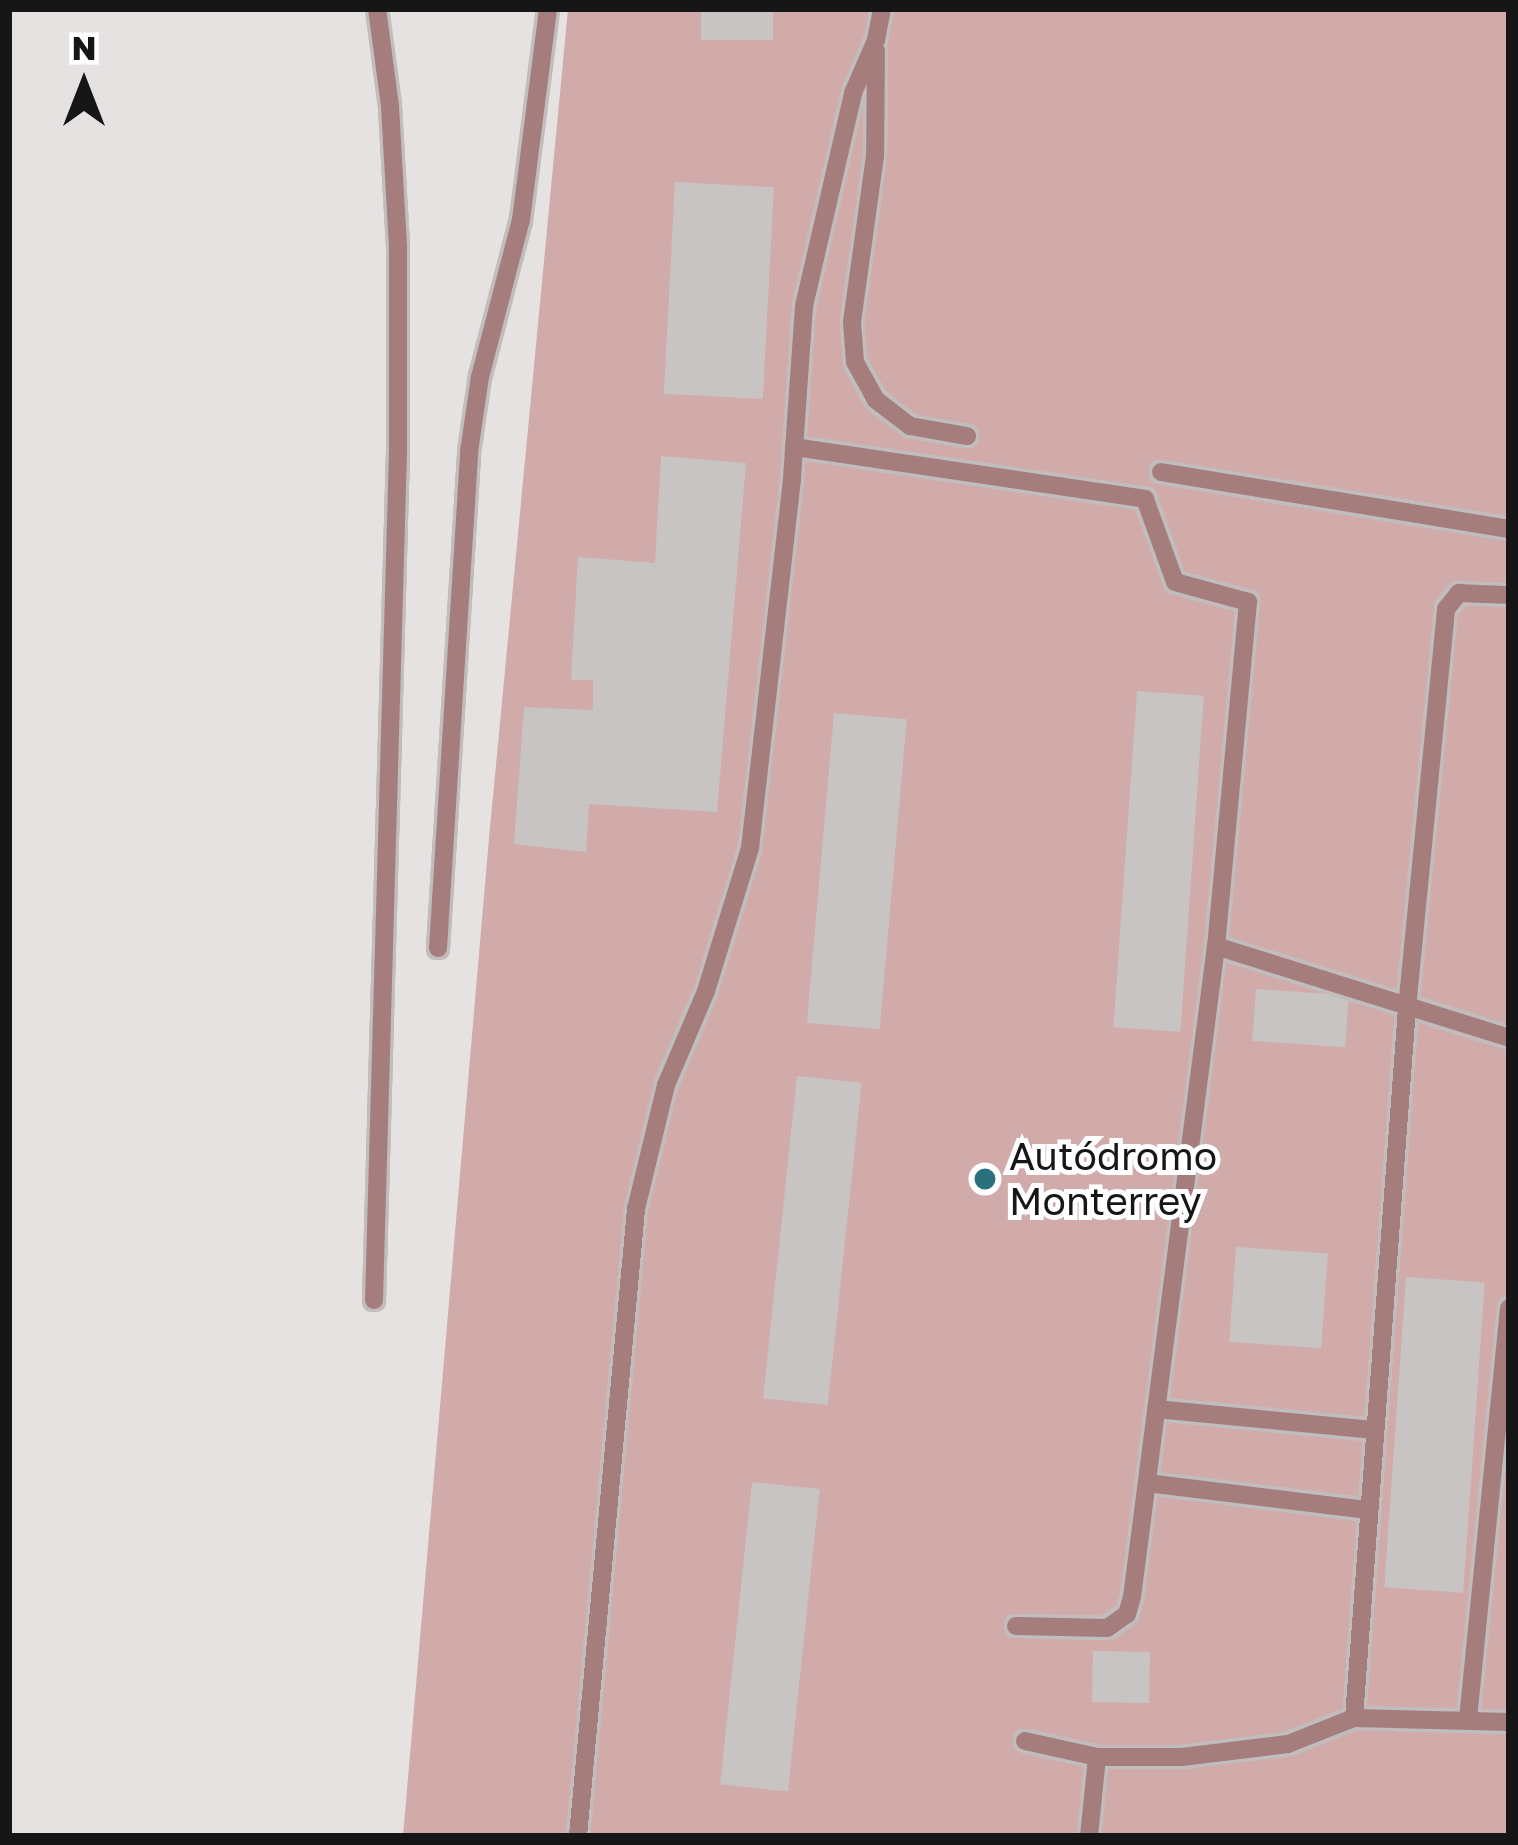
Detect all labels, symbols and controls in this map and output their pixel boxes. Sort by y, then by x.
north arrow [24,24,144,144]
text: N [71,28,97,67]
place label: Autódromo Monterrey [1009,1134,1217,1225]
marker: Autódromo Monterrey [972,1166,998,1192]

